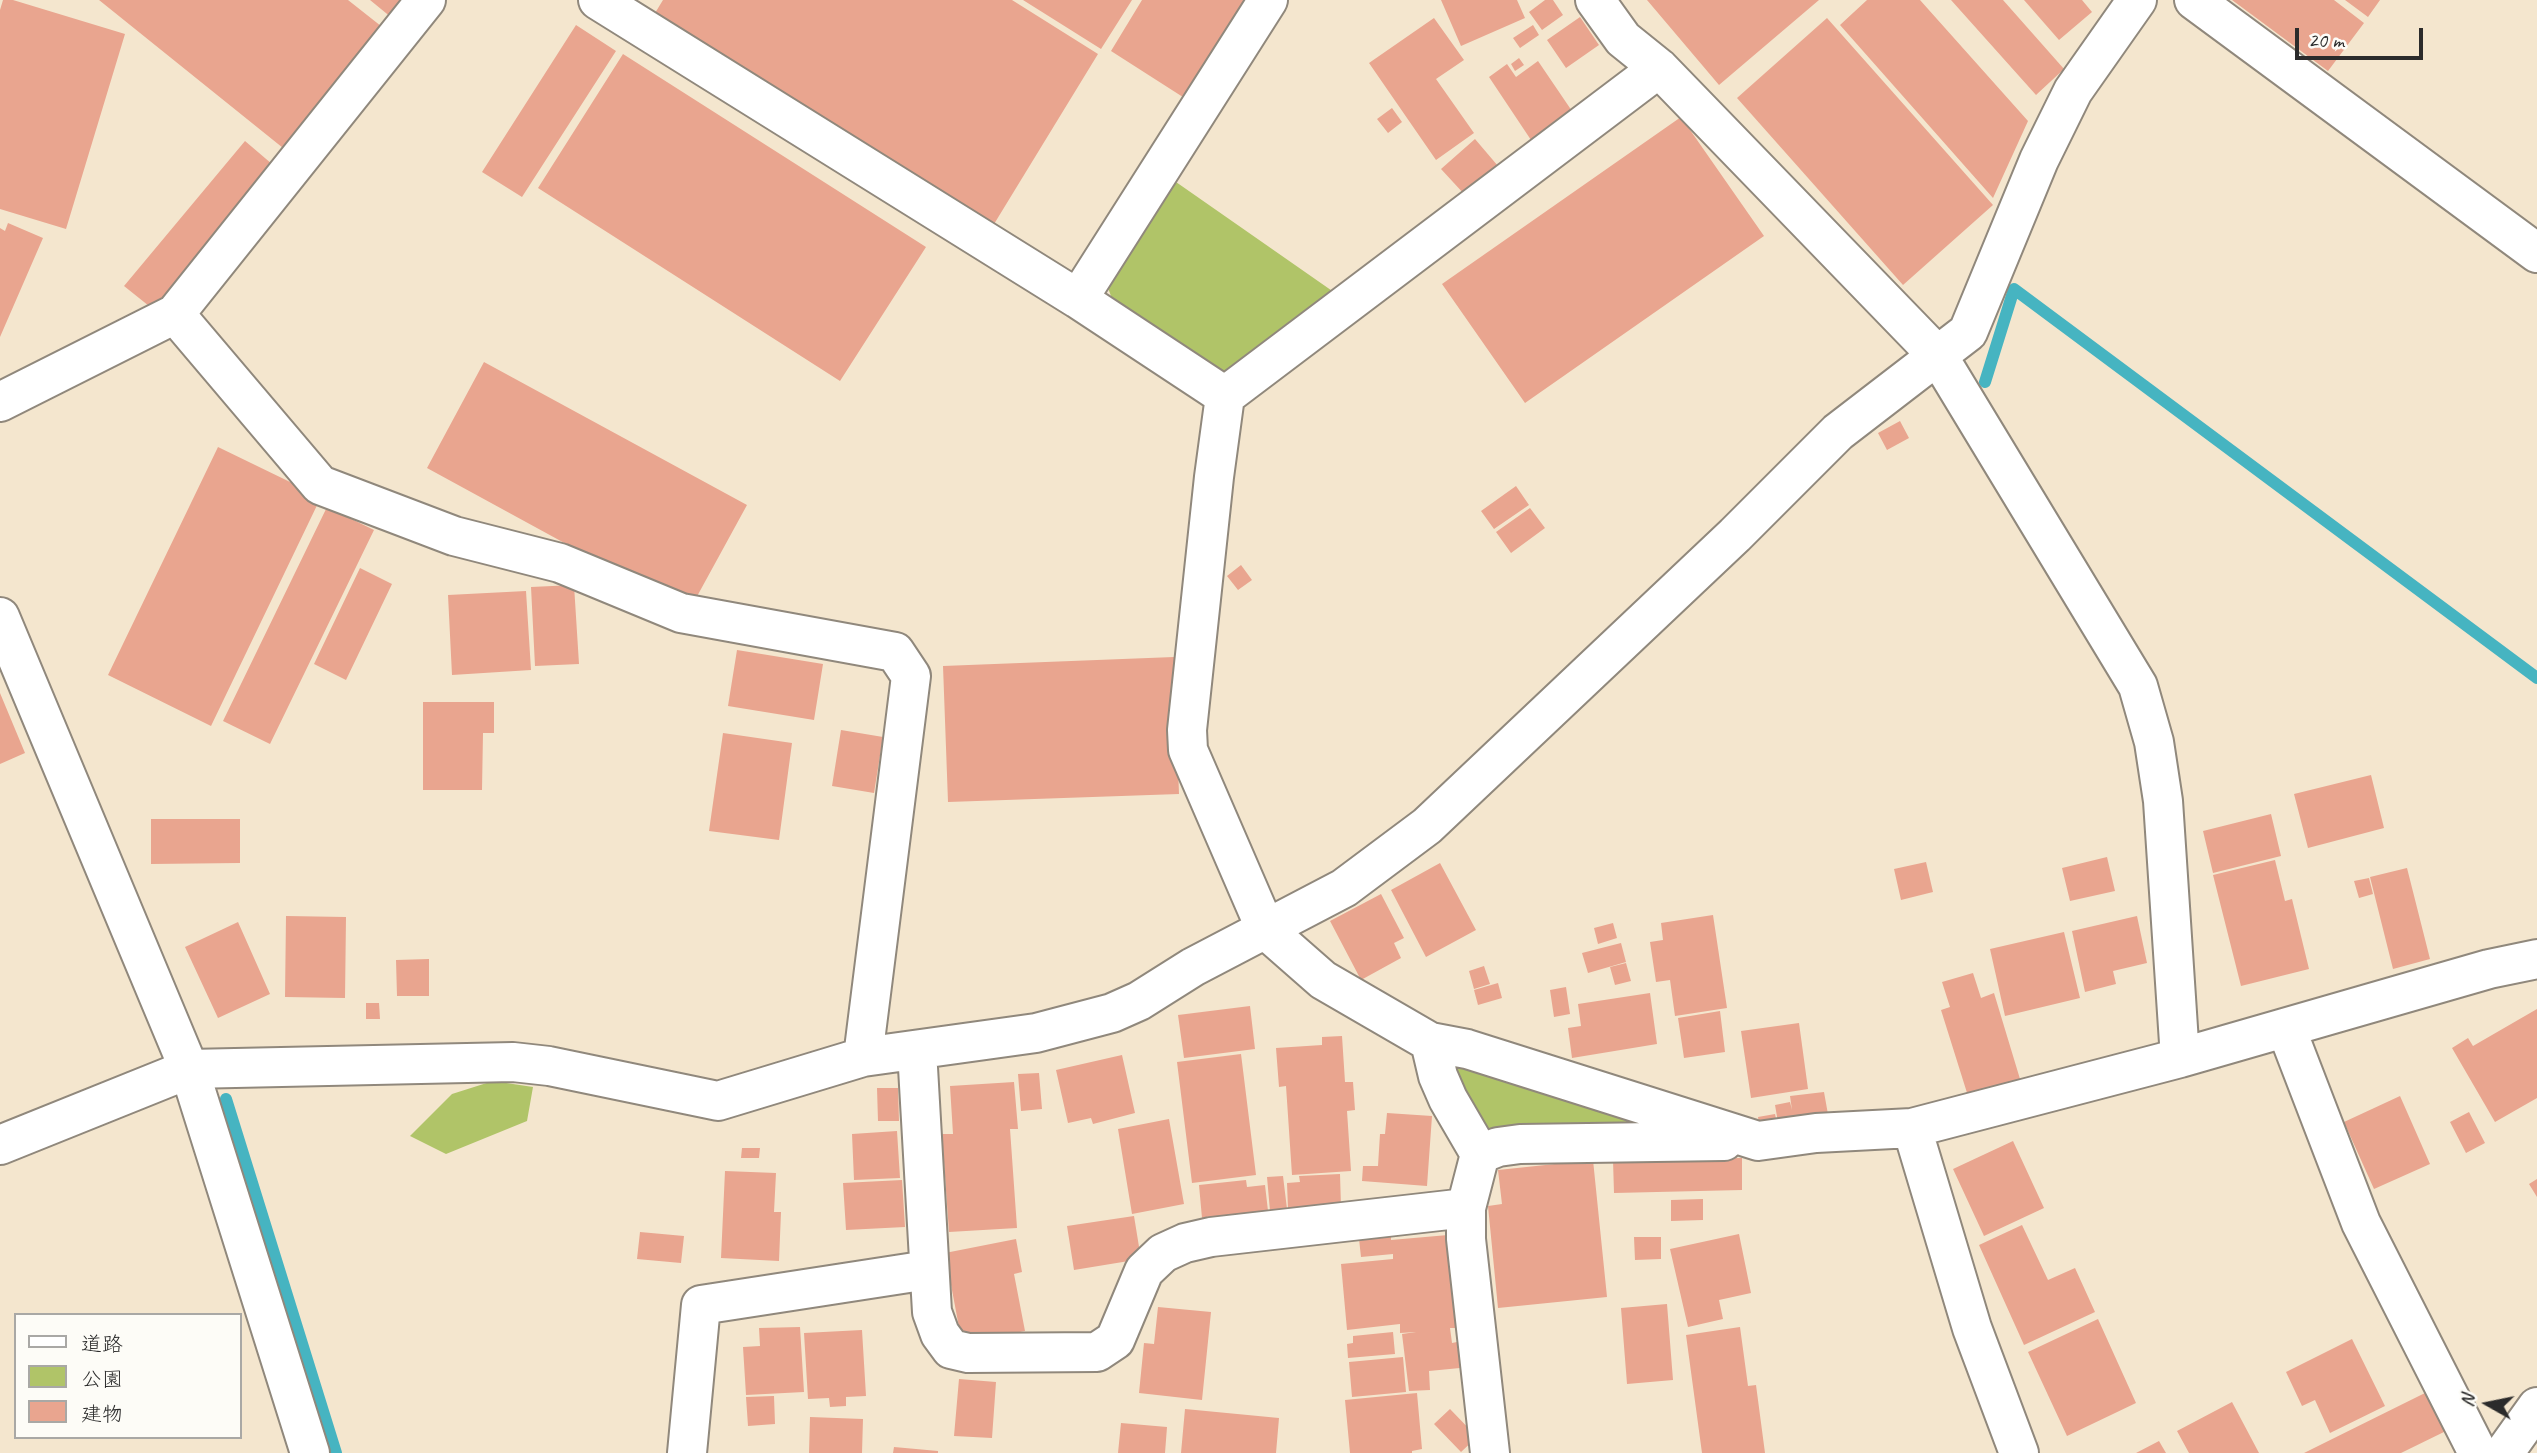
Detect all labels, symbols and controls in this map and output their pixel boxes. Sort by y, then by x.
scale bar [2299,14,2427,58]
text: 20 m [2308,27,2344,53]
legend [14,1313,242,1439]
text: 道路 [81,1331,123,1357]
text: 公園 [81,1366,123,1392]
north arrow [2453,1369,2523,1439]
text: N [2454,1393,2480,1408]
text: 建物 [81,1401,123,1427]

